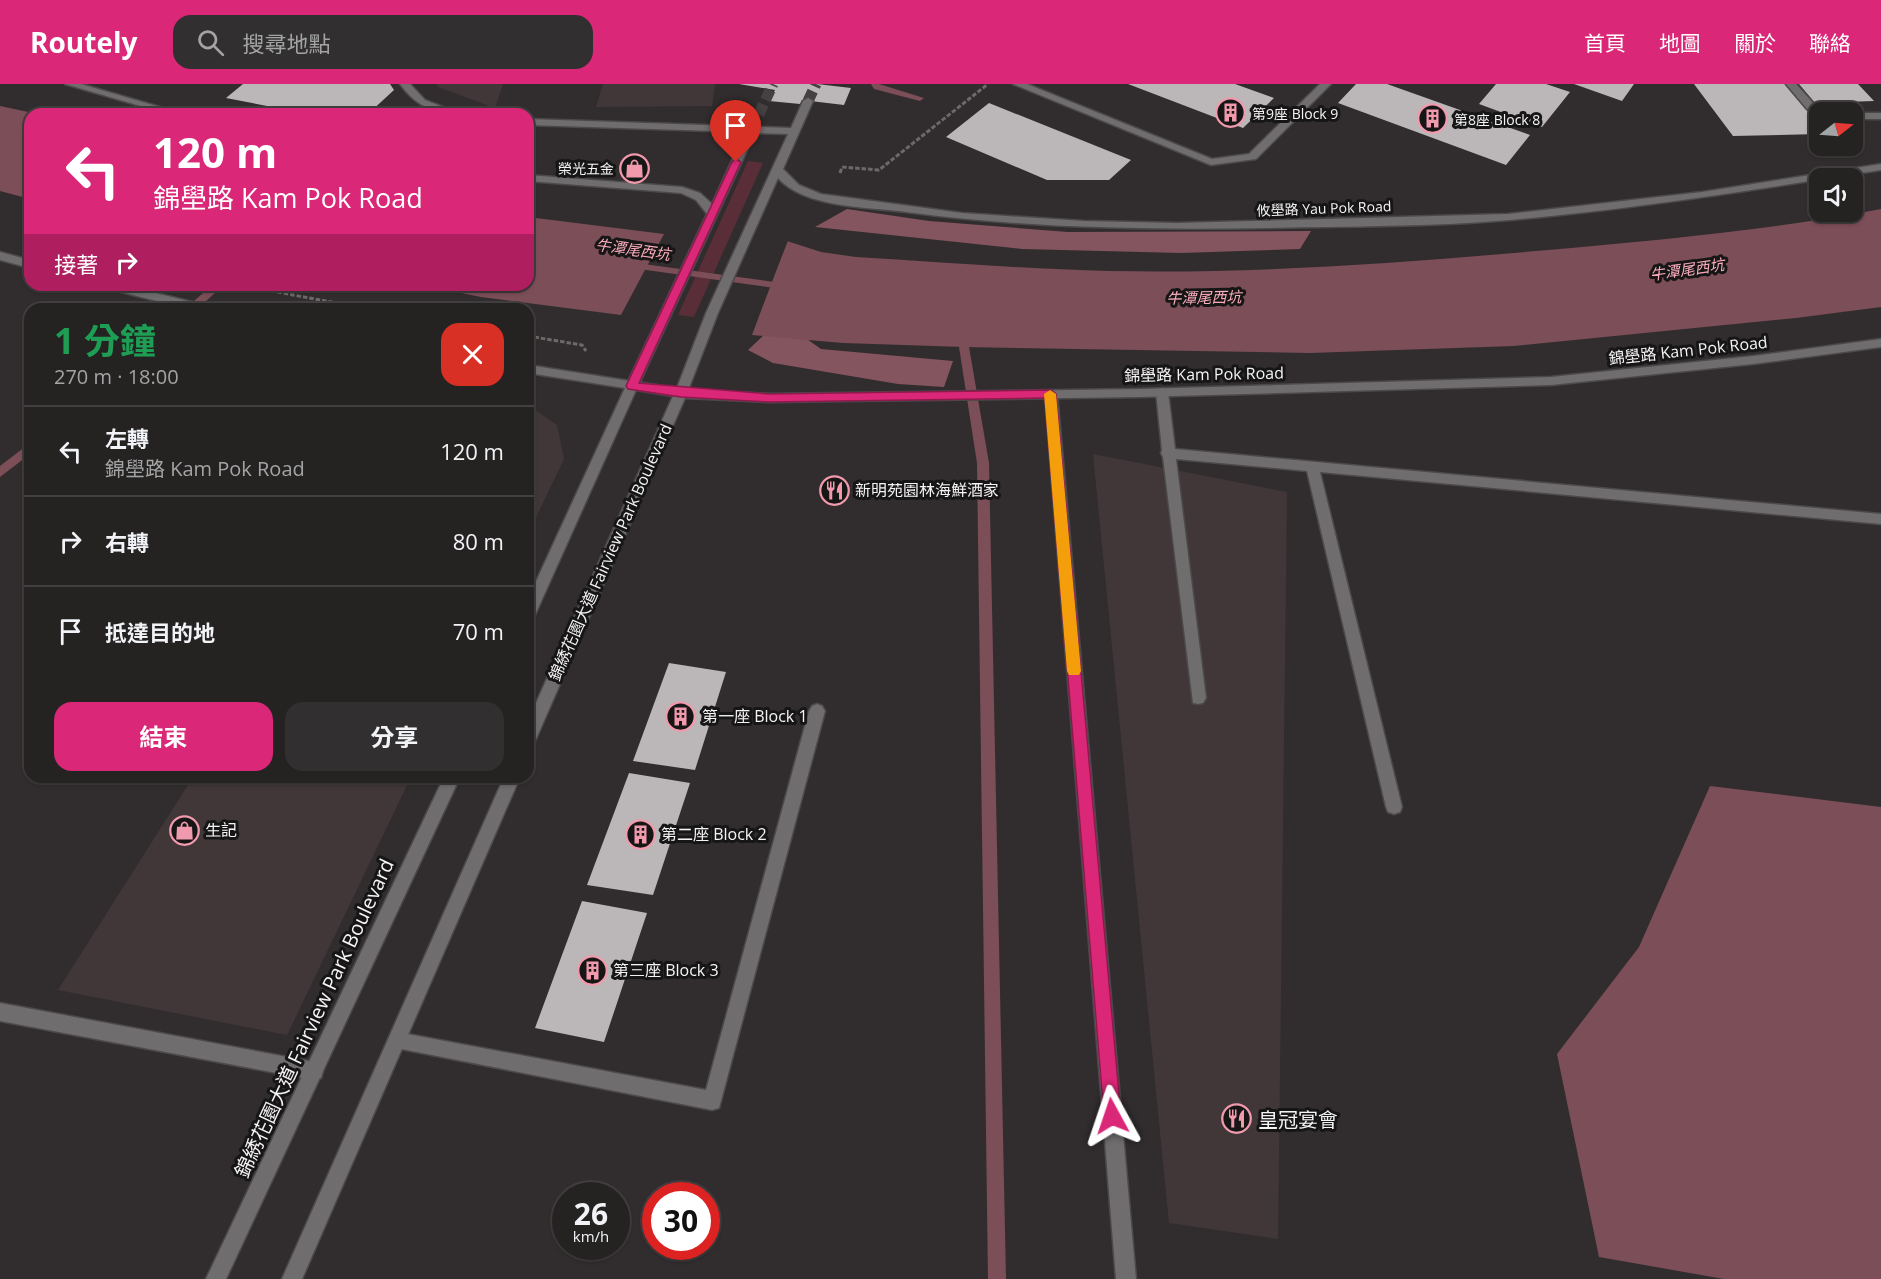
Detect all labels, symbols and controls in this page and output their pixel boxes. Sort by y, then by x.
search box [173,15,593,69]
text: Routely [30,23,137,61]
icon: search [194,26,227,59]
text: 搜尋地點 [242,28,330,58]
text: 首頁 [1584,29,1626,57]
text: 地圖 [1659,29,1701,57]
text: 關於 [1734,29,1776,57]
text: 聯絡 [1809,29,1851,57]
building icon: 第9座 Block 9 [1215,97,1247,129]
pin [710,100,761,162]
north arrow [1809,102,1863,156]
map controls [1809,102,1863,222]
building icon: 第8座 Block 8 [1417,103,1449,135]
place label: 第9座 Block 9 [1252,104,1338,123]
icon: arrive [719,109,752,142]
place label: 第8座 Block 8 [1454,110,1540,129]
text: 120 m [153,123,277,180]
icon: left [54,132,132,210]
shop icon: 榮光五金 [619,152,651,184]
place label: 榮光五金 [558,159,614,178]
button: sound [1809,168,1863,222]
text: 錦壆路 Kam Pok Road [153,179,423,216]
street label: 攸壆路 Yau Pok Road [1256,196,1392,220]
water label: 牛潭尾西坑 [594,234,674,264]
icon: right [110,246,143,279]
text: 接著 [54,249,98,279]
water label: 牛潭尾西坑 [1648,254,1728,284]
water label: 牛潭尾西坑 [1166,286,1244,308]
text: 1 分鐘 [54,316,156,365]
button: close [441,323,504,386]
street label: 錦壆路 Kam Pok Road [1607,331,1769,369]
street label: 錦壆路 Kam Pok Road [1124,362,1284,386]
text: 270 m · 18:00 [54,363,179,390]
street label: 錦綉花園大道 Fairview Park Boulevard [543,420,677,684]
text: 左轉 [105,423,149,453]
icon: left [54,435,87,468]
text: 120 m [440,436,504,466]
text: 錦壆路 Kam Pok Road [105,455,305,482]
restaurant icon: 新明苑園林海鮮酒家 [818,474,850,506]
place label: 新明苑園林海鮮酒家 [855,479,999,501]
icon: right [54,525,87,558]
text: 80 m [453,526,504,556]
text: 右轉 [105,527,149,557]
icon: arrive [54,615,87,648]
text: 70 m [453,616,504,646]
text: 抵達目的地 [105,617,215,647]
building icon: 第一座 Block 1 [665,700,697,732]
button: 結束 [54,702,273,771]
button: 分享 [285,702,504,771]
place label: 第一座 Block 1 [702,705,808,727]
shop icon: 生記 [168,814,200,846]
building icon: 第二座 Block 2 [624,818,656,850]
place label: 生記 [205,819,237,841]
place label: 第二座 Block 2 [661,823,767,845]
street label: 錦綉花園大道 Fairview Park Boulevard [228,854,400,1182]
building icon: 第三座 Block 3 [576,954,608,986]
place label: 第三座 Block 3 [613,959,719,981]
position arrow [1080,1084,1144,1148]
restaurant icon: 皇冠宴會 [1221,1103,1253,1135]
place label: 皇冠宴會 [1258,1106,1338,1133]
speed limit sign: 30 [642,1182,720,1260]
text: 26 [574,1193,608,1234]
text: km/h [573,1226,609,1246]

